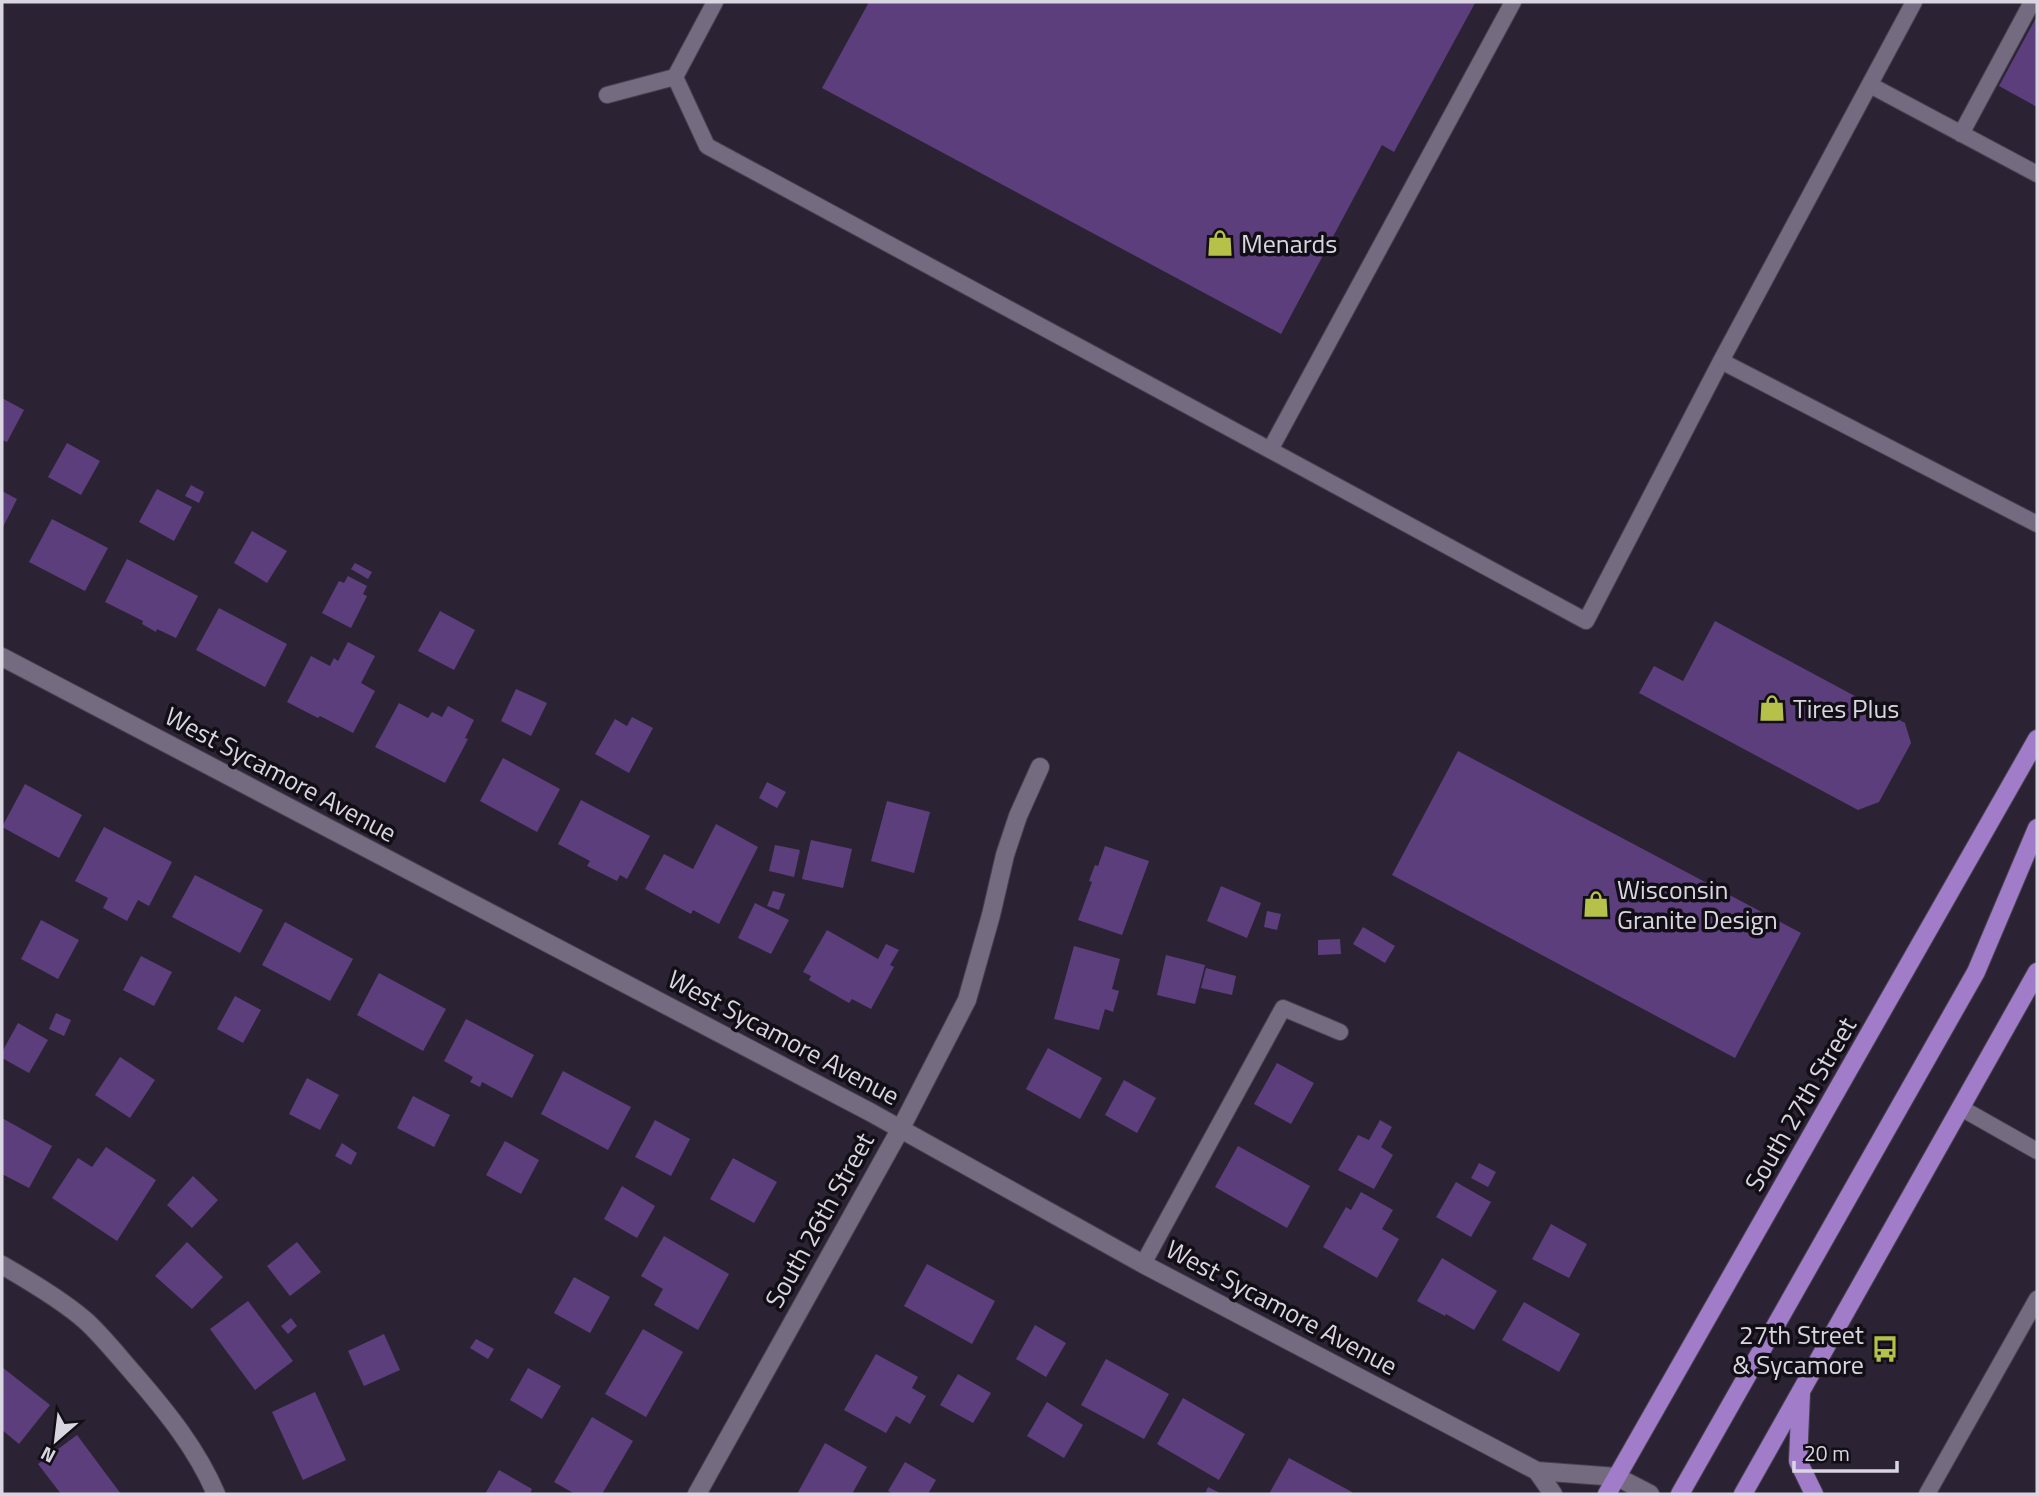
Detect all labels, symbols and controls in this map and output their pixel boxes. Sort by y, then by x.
place label: Menards [1241,224,1337,263]
shop icon: Menards [1205,228,1235,258]
place label: Tires Plus [1793,689,1899,728]
shop icon: Tires Plus [1757,693,1787,723]
street label: West Sycamore Avenue [158,696,404,852]
place label: Wisconsin Granite Design [1617,870,1778,939]
shop icon: Wisconsin Granite Design [1581,889,1611,919]
street label: West Sycamore Avenue [661,959,907,1115]
street label: South 27th Street [1734,1010,1866,1198]
street label: South 26th Street [755,1125,883,1315]
street label: West Sycamore Avenue [1159,1229,1405,1385]
place label: 27th Street & Sycamore [1733,1315,1864,1384]
bus stop icon: 27th Street & Sycamore [1870,1334,1900,1364]
north arrow [21,1405,91,1475]
scale bar [1794,1430,1897,1474]
text: 20 m [1804,1437,1850,1469]
text: N [35,1440,60,1471]

